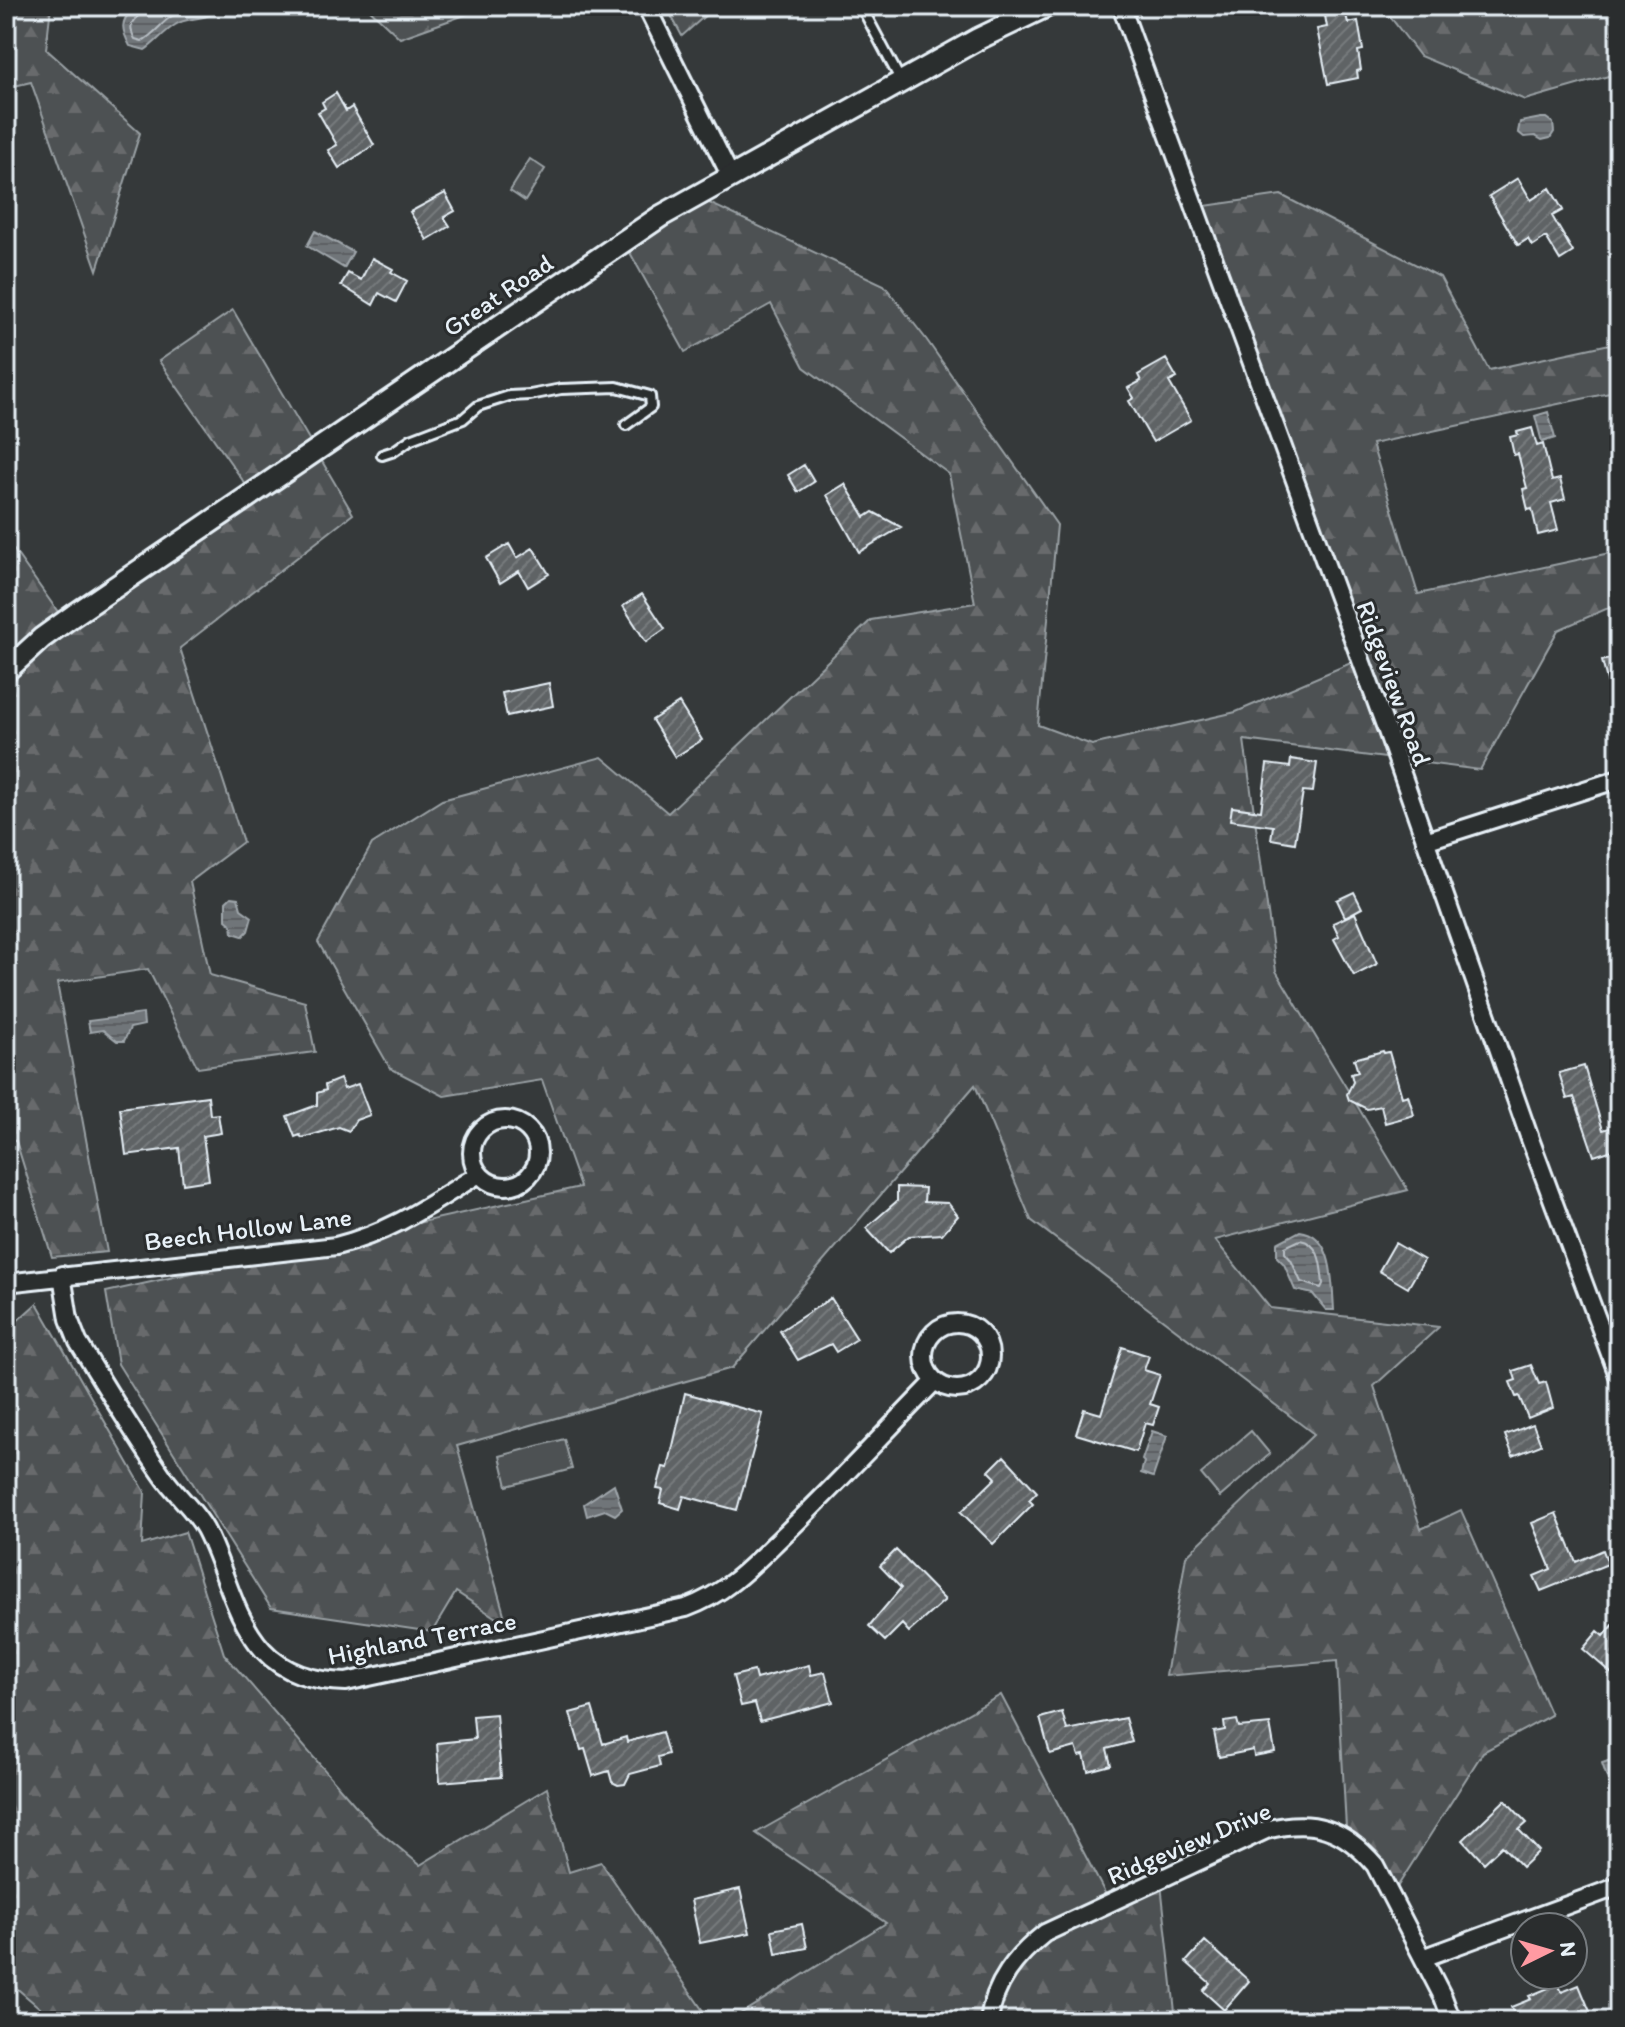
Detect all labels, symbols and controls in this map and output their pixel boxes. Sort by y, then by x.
street label: Great Road [437,246,559,344]
street label: Ridgeview Road [1349,596,1439,770]
street label: Beech Hollow Lane [142,1200,354,1258]
street label: Highland Terrace [325,1604,519,1672]
street label: Ridgeview Drive [1102,1794,1276,1892]
north arrow [1509,1911,1589,1991]
text: N [1554,1941,1583,1958]

